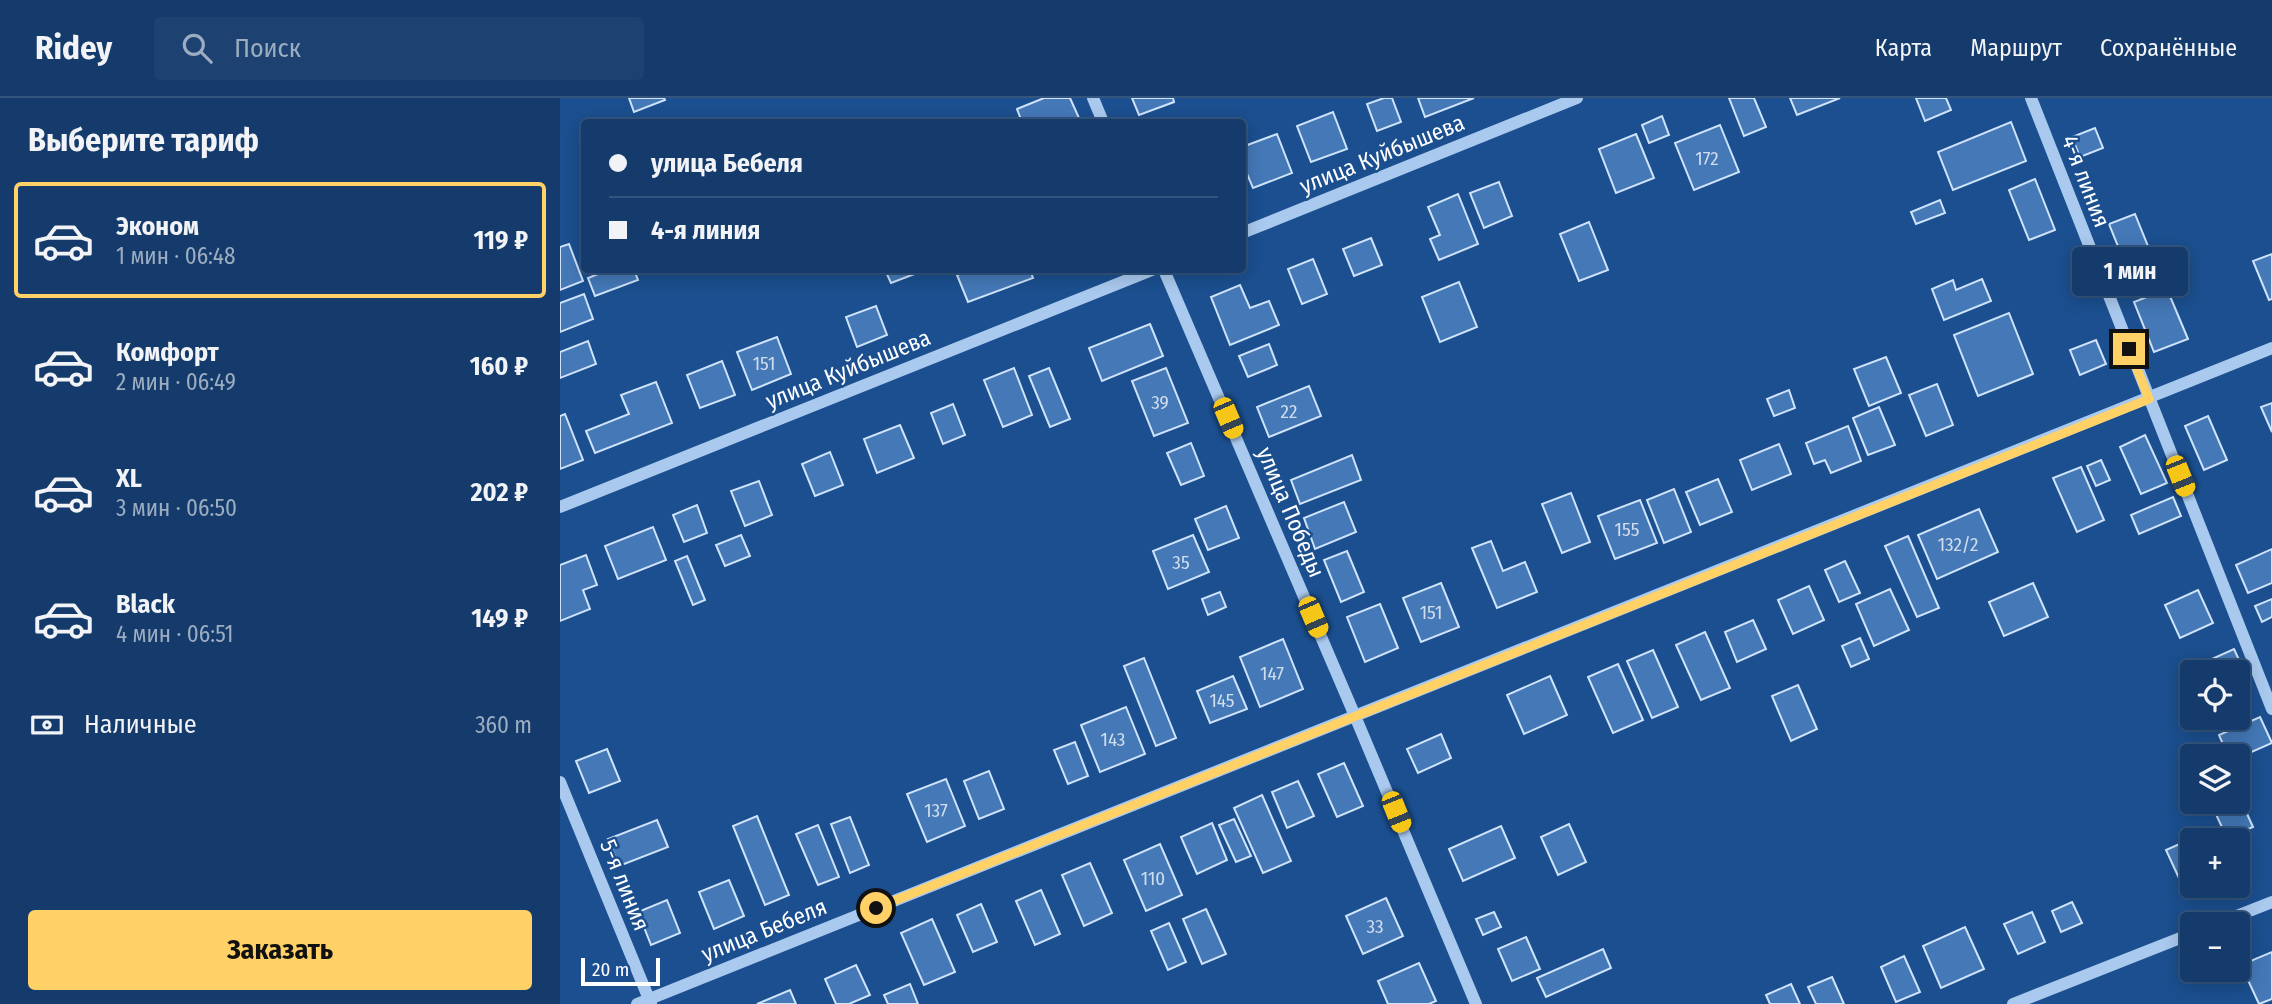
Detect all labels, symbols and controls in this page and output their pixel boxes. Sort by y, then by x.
search box [154,17,644,80]
text: Ridey [35,28,112,68]
icon: search [178,29,216,67]
text: Поиск [234,33,301,64]
text: Карта [1875,34,1932,62]
text: Маршрут [1970,34,2062,62]
text: Сохранённые [2100,34,2237,62]
street label: улица Куйбышева [1295,108,1469,200]
text: Выберите тариф [28,121,259,159]
street label: 4-я линия [2056,131,2116,231]
house number: 172 [1695,147,1719,170]
text: улица Бебеля [651,148,803,179]
icon: car [32,209,95,272]
text: Эконом [116,211,199,242]
text: 4-я линия [651,215,760,246]
text: 119 ₽ [474,225,528,256]
text: 1 мин · 06:48 [116,242,235,270]
callout: 1 мин [2071,247,2187,296]
text: 1 мин [2103,257,2157,285]
street label: улица Куйбышева [761,323,935,415]
route end [2113,333,2145,365]
icon: car [32,335,95,398]
text: Комфорт [116,337,219,368]
text: 160 ₽ [470,351,528,382]
house number: 151 [753,352,775,375]
text: 2 мин · 06:49 [116,368,236,396]
house number: 39 [1151,391,1169,414]
car [1211,395,1246,441]
house number: 22 [1281,400,1297,423]
street label: улица Победы [1251,443,1331,581]
car [2163,453,2198,499]
icon: car [32,461,95,524]
text: XL [116,463,142,494]
text: 202 ₽ [470,477,528,508]
text: 3 мин · 06:50 [116,494,237,522]
house number: 155 [1615,518,1639,541]
house number: 132/2 [1938,533,1978,556]
house number: 35 [1172,551,1190,574]
icon: car [32,587,95,650]
text: Black [116,589,175,620]
car [1296,594,1331,640]
house number: 151 [1420,601,1442,624]
text: 149 ₽ [471,603,528,634]
text: 4 мин · 06:51 [116,620,234,648]
map controls [2180,660,2250,982]
button: locate [2180,660,2250,730]
house number: 147 [1260,662,1284,685]
house number: 145 [1209,689,1235,712]
icon: cash [28,706,66,744]
text: Наличные [84,709,197,740]
text: 360 m [475,711,532,739]
house number: 143 [1101,728,1125,751]
button: layers [2180,744,2250,814]
car [1379,789,1414,835]
house number: 137 [924,799,948,822]
button: + [2180,828,2250,898]
street label: 5-я линия [594,835,656,935]
house number: 110 [1141,867,1165,890]
street label: улица Бебеля [697,892,831,968]
route start [860,892,892,924]
button: Заказать [28,910,532,990]
button: − [2180,912,2250,982]
house number: 33 [1366,915,1384,938]
scale bar [581,955,660,987]
text: 20 m [592,958,629,981]

